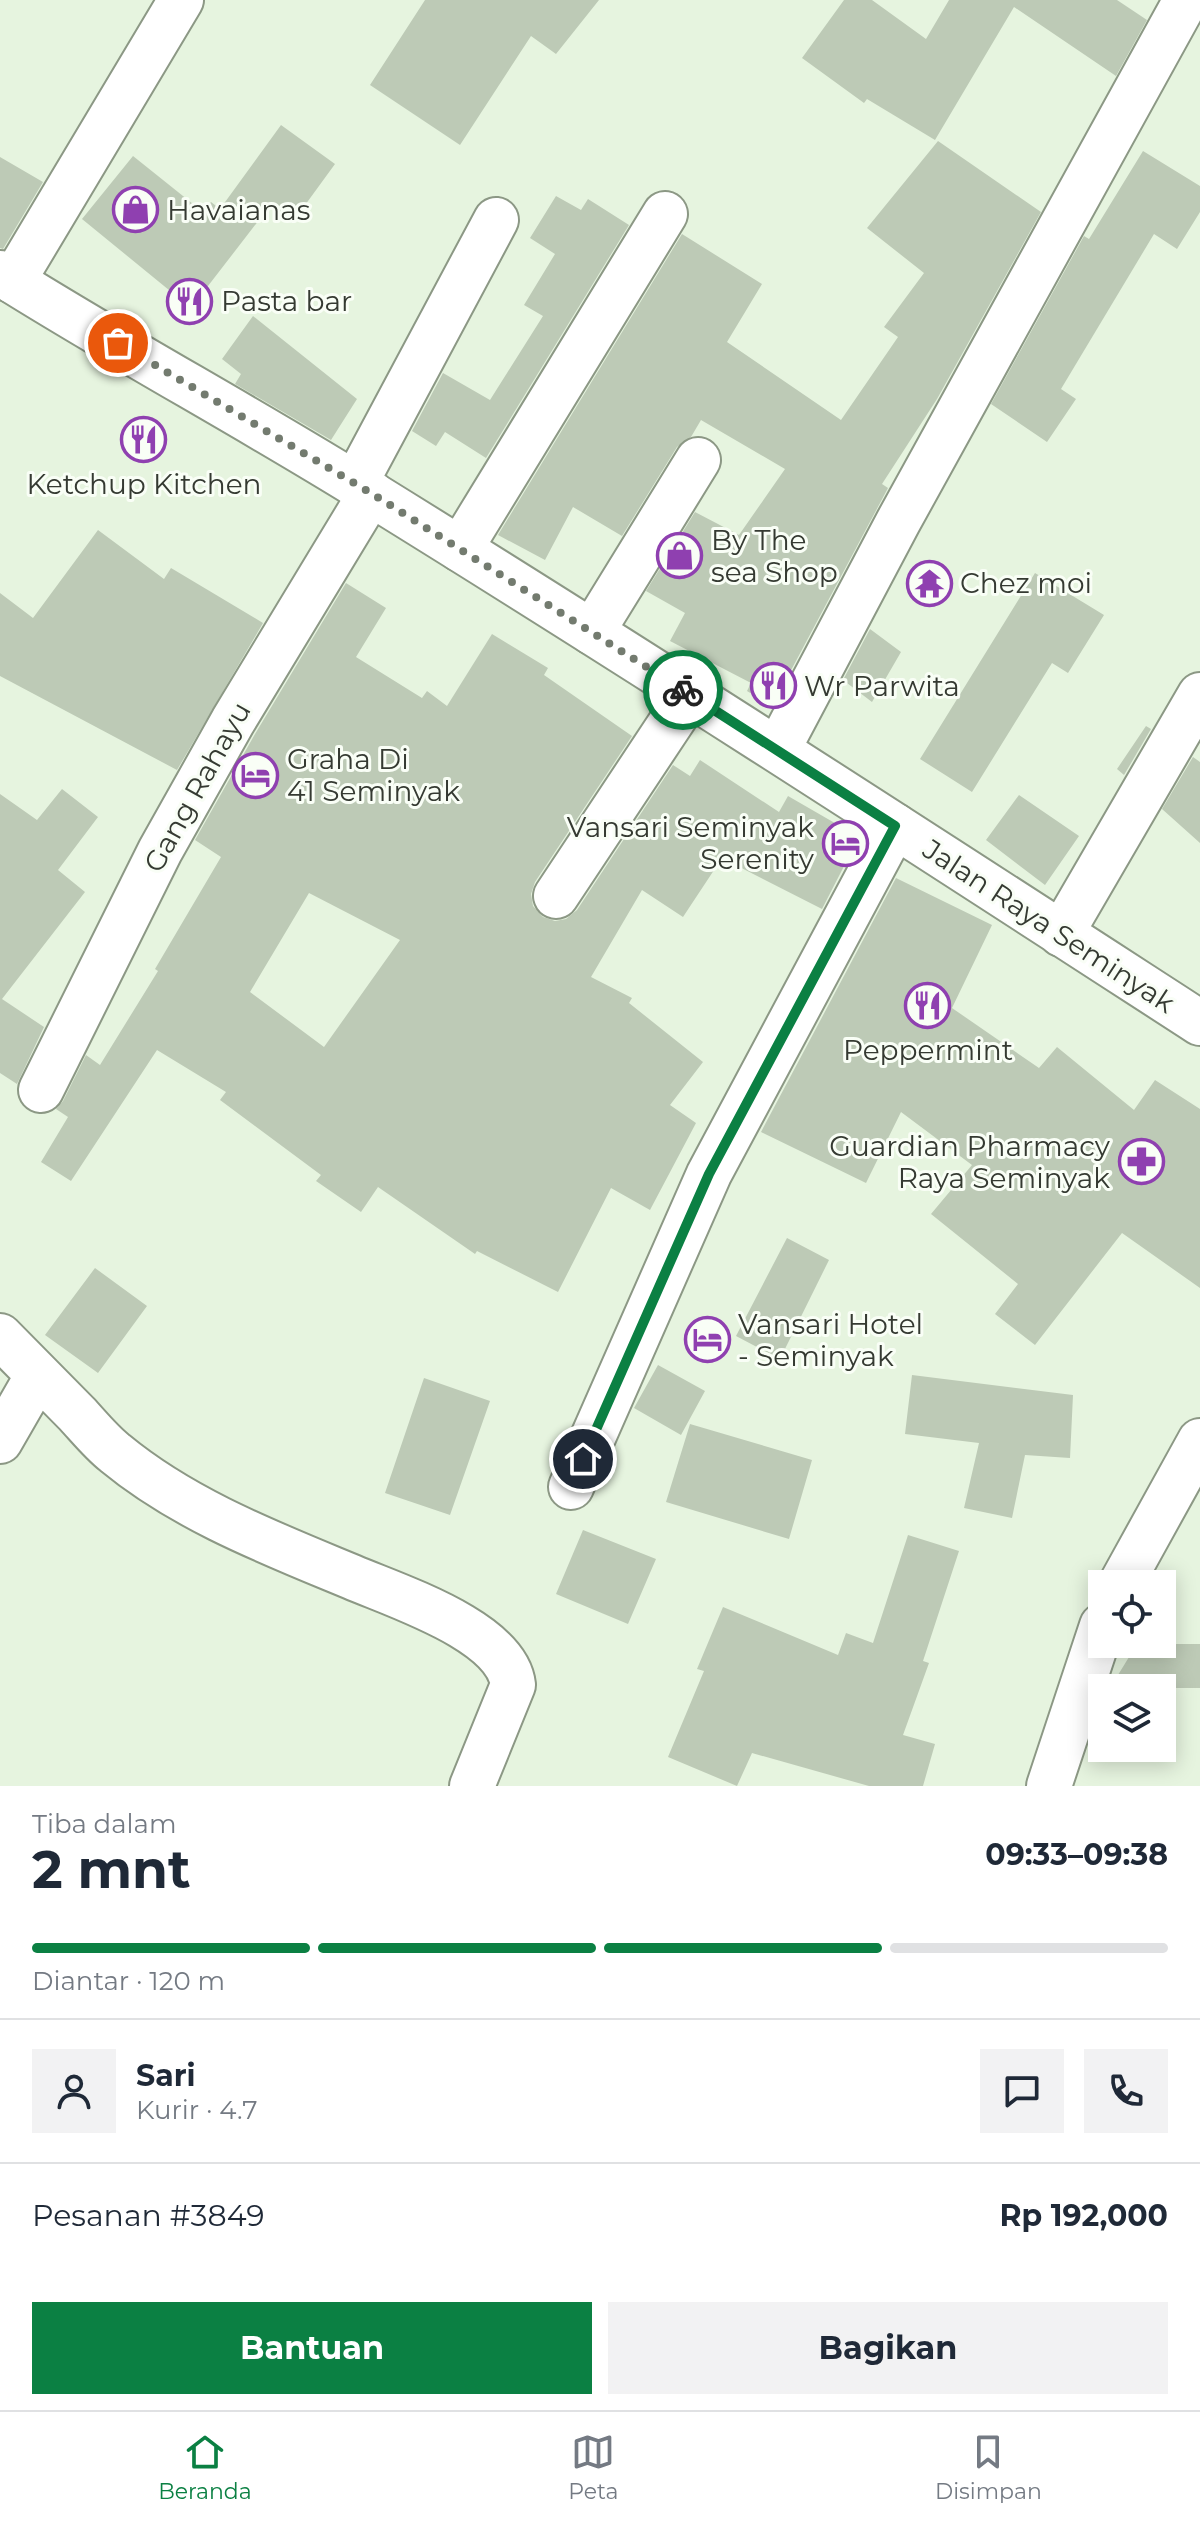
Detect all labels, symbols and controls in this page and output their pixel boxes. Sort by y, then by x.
shop icon: Havaianas [112,186,160,234]
place label: Havaianas [167,193,310,227]
restaurant icon: Pasta bar [166,277,214,325]
place label: Pasta bar [221,284,352,318]
pin [84,309,152,377]
icon: bag [96,321,140,365]
restaurant icon: Ketchup Kitchen [120,415,168,463]
place label: Ketchup Kitchen [27,467,261,501]
place label: By The sea Shop [711,523,838,589]
shop icon: By The sea Shop [656,532,704,580]
temple icon: Chez moi [905,559,953,607]
place label: Chez moi [960,566,1092,600]
courier [643,650,723,730]
restaurant icon: Wr Parwita [749,662,797,710]
icon: bike [661,668,705,712]
place label: Wr Parwita [804,669,960,703]
street label: Gang Rahayu [136,696,258,878]
place label: Graha Di 41 Seminyak [287,742,460,808]
hotel icon: Graha Di 41 Seminyak [232,751,280,799]
place label: Vansari Seminyak Serenity [567,810,815,876]
hotel icon: Vansari Seminyak Serenity [821,819,869,867]
street label: Jalan Raya Seminyak [916,831,1181,1020]
restaurant icon: Peppermint [904,982,952,1030]
place label: Peppermint [843,1033,1013,1067]
place label: Guardian Pharmacy Raya Seminyak [829,1129,1111,1195]
pharmacy icon: Guardian Pharmacy Raya Seminyak [1117,1138,1165,1186]
place label: Vansari Hotel - Seminyak [738,1307,923,1373]
hotel icon: Vansari Hotel - Seminyak [683,1316,731,1364]
pin [549,1425,617,1493]
icon: home [561,1437,605,1481]
map controls [1088,1570,1176,1762]
button: locate [1088,1570,1176,1658]
button: layers [1088,1674,1176,1762]
text: Tiba dalam [32,1808,177,1840]
text: 09:33–09:38 [985,1836,1168,1873]
text: 2 mnt [32,1838,191,1901]
text: Diantar · 120 m [32,1965,225,1997]
button: person [32,2049,116,2133]
button: chat [980,2049,1064,2133]
button: phone [1084,2049,1168,2133]
text: Sari [136,2057,196,2094]
text: Kurir · 4.7 [136,2094,258,2126]
text: Pesanan #3849 [32,2197,265,2234]
text: Rp 192,000 [999,2197,1168,2234]
button: Bantuan [32,2302,592,2394]
button: Bagikan [608,2302,1168,2394]
tab: Beranda [158,2430,252,2505]
tab: Peta [568,2430,619,2505]
tab: Disimpan [935,2430,1042,2505]

